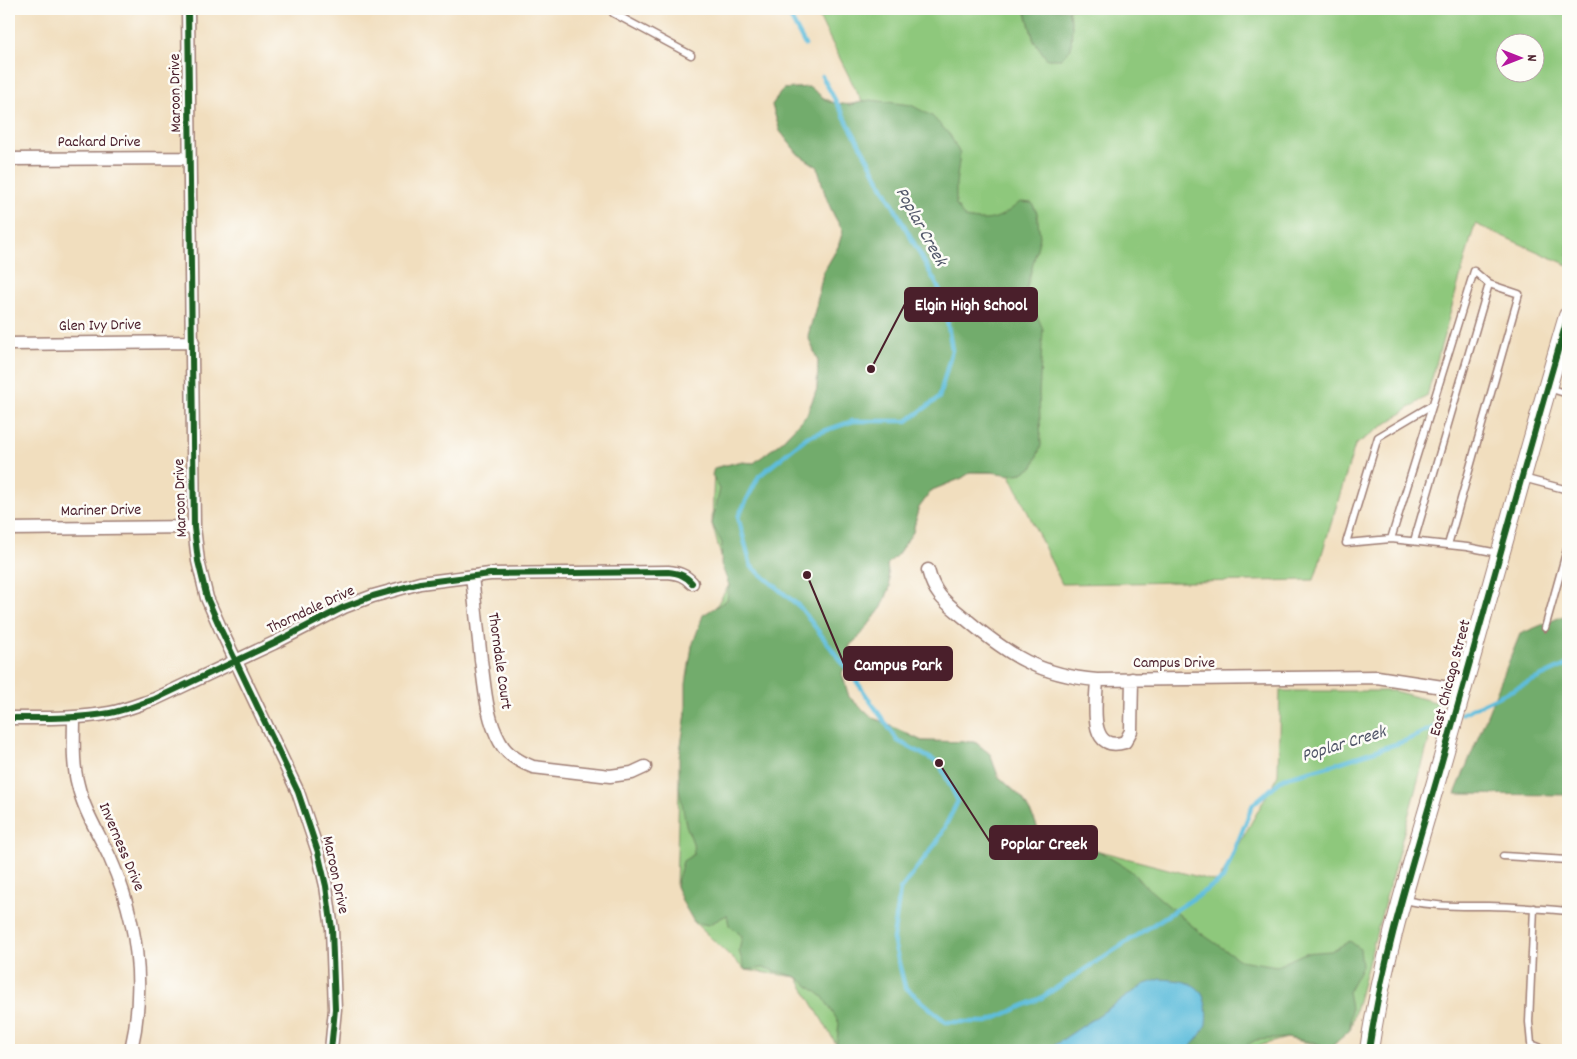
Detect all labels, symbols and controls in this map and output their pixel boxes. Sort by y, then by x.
north arrow [1494,32,1544,82]
street label: Maroon Drive [164,53,188,133]
text: N [1521,55,1541,62]
street label: Packard Drive [57,131,141,154]
water label: Poplar Creek [888,183,953,272]
callout: Elgin High School [905,288,1037,321]
text: Elgin High School [915,294,1028,319]
street label: Glen Ivy Drive [59,314,141,338]
street label: Maroon Drive [168,458,194,538]
street label: Mariner Drive [61,499,141,523]
street label: Thorndale Drive [263,580,359,640]
street label: Thorndale Court [481,611,517,711]
street label: East Chicago Street [1424,617,1478,739]
callout: Campus Park [844,647,952,680]
street label: Campus Drive [1133,652,1215,675]
text: Campus Park [854,654,943,679]
water label: Poplar Creek [1299,720,1391,770]
street label: Inverness Drive [92,799,150,895]
callout: Poplar Creek [990,826,1097,859]
text: Poplar Creek [1001,833,1088,858]
street label: Maroon Drive [316,834,354,916]

